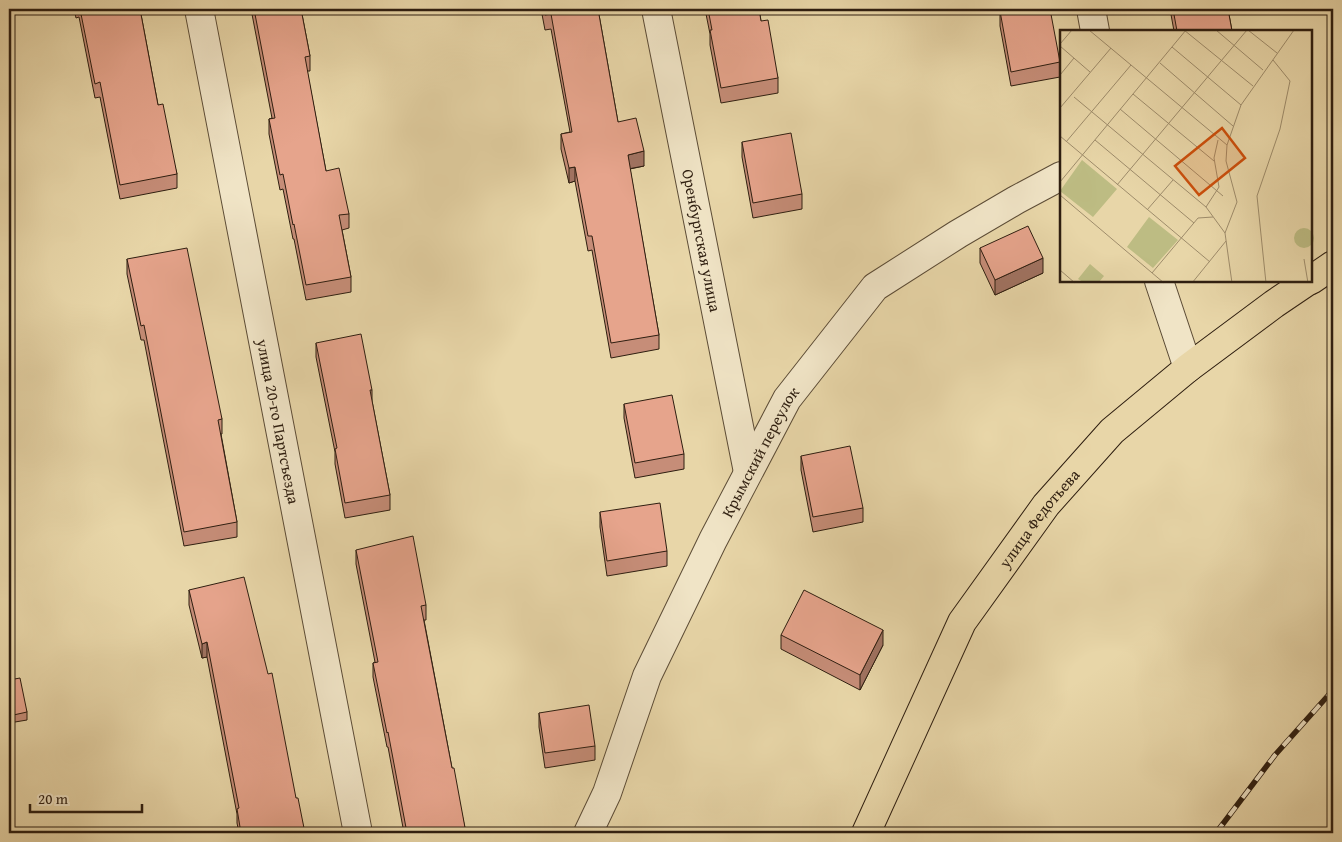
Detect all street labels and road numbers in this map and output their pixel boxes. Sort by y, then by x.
street label: Оренбургская улица [676,167,728,314]
street label: улица 20-го Партсъезда [251,336,306,506]
street label: Крымский переулок [715,381,805,521]
street label: улица Федотьева [992,463,1085,574]

